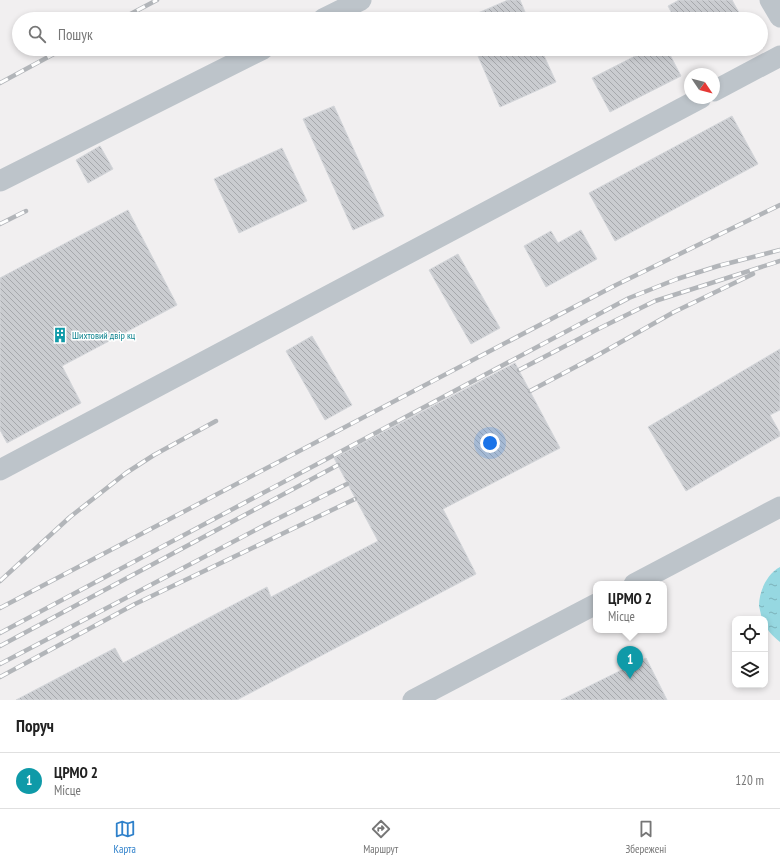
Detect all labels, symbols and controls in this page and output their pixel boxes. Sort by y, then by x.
search box [12,12,768,56]
icon: search [26,23,48,45]
text: Пошук [58,25,93,44]
north arrow [684,68,720,104]
building icon: Шихтовий двір кц [51,326,69,344]
place label: Шихтовий двір кц [72,329,136,342]
your location [480,433,500,453]
popup [593,581,667,633]
text: ЦРМО 2 [608,589,652,608]
text: Місце [608,608,635,625]
map controls [732,616,768,688]
button: locate [732,616,768,652]
pin: 1 [617,646,643,679]
button: layers [732,652,768,688]
text: Поруч [16,715,54,737]
text: ЦРМО 2 [54,763,98,782]
text: 1 [26,772,32,789]
text: 120 m [735,772,764,789]
text: Місце [54,782,81,799]
tab: Карта [114,818,136,856]
tab: Маршрут [363,818,398,856]
tab: Збережені [626,818,666,856]

